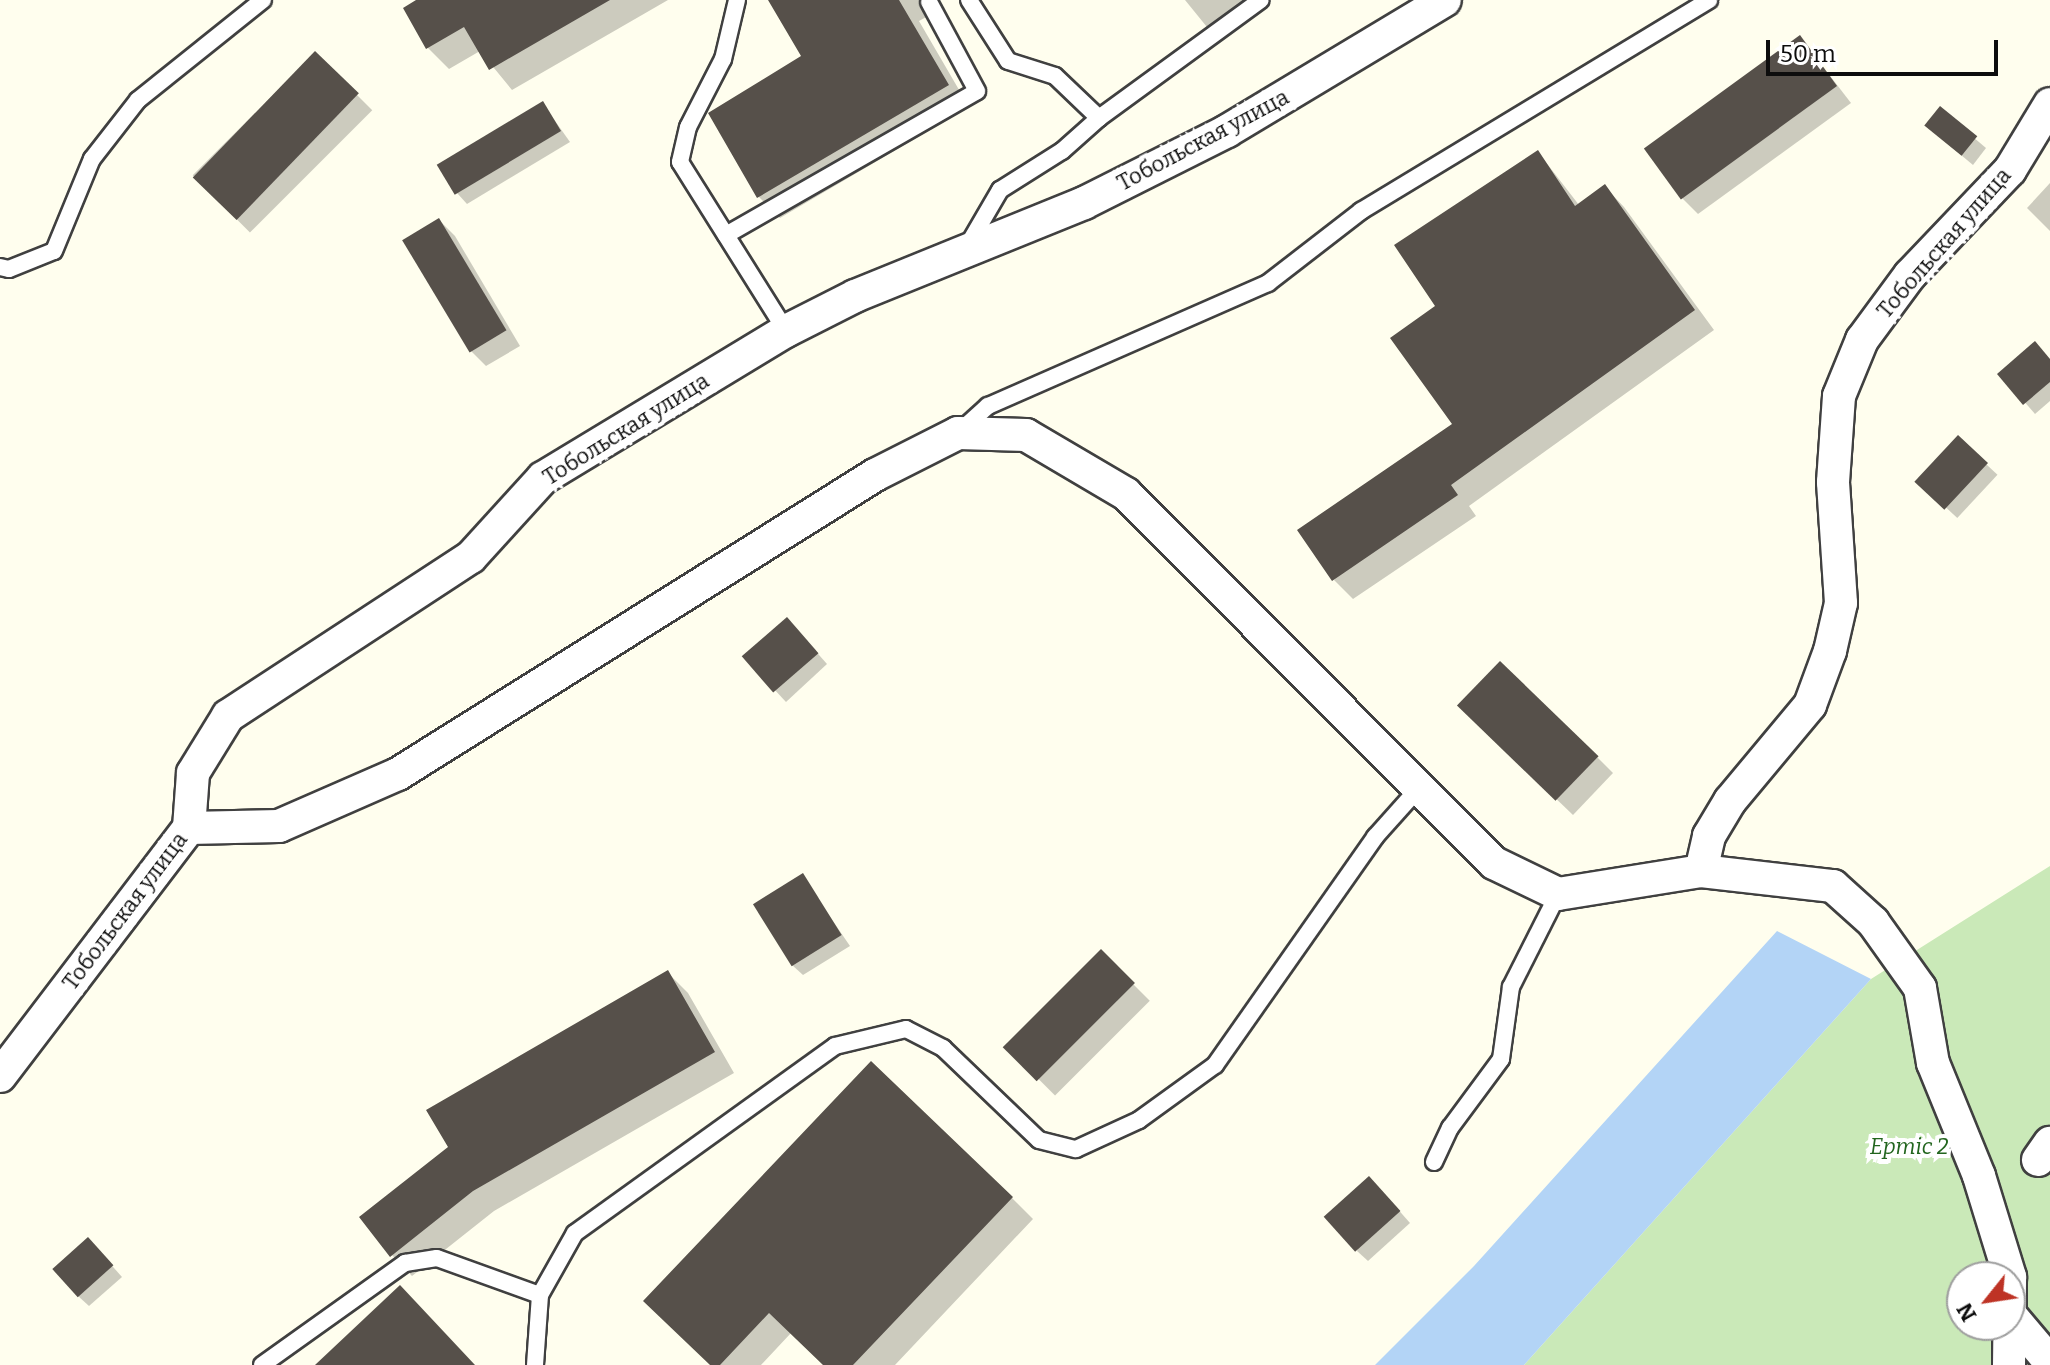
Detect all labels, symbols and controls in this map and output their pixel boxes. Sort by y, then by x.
scale bar [1770,24,2002,74]
text: 50 m [1780,40,1836,68]
street label: Тобольская улица [1113,84,1293,196]
street label: Тобольская улица [1872,162,2016,324]
street label: Тобольская улица [538,367,714,491]
street label: Тобольская улица [57,827,193,995]
park label: Ертіс 2 [1870,1134,1948,1160]
north arrow [1946,1261,2026,1341]
text: N [1951,1298,1982,1326]

